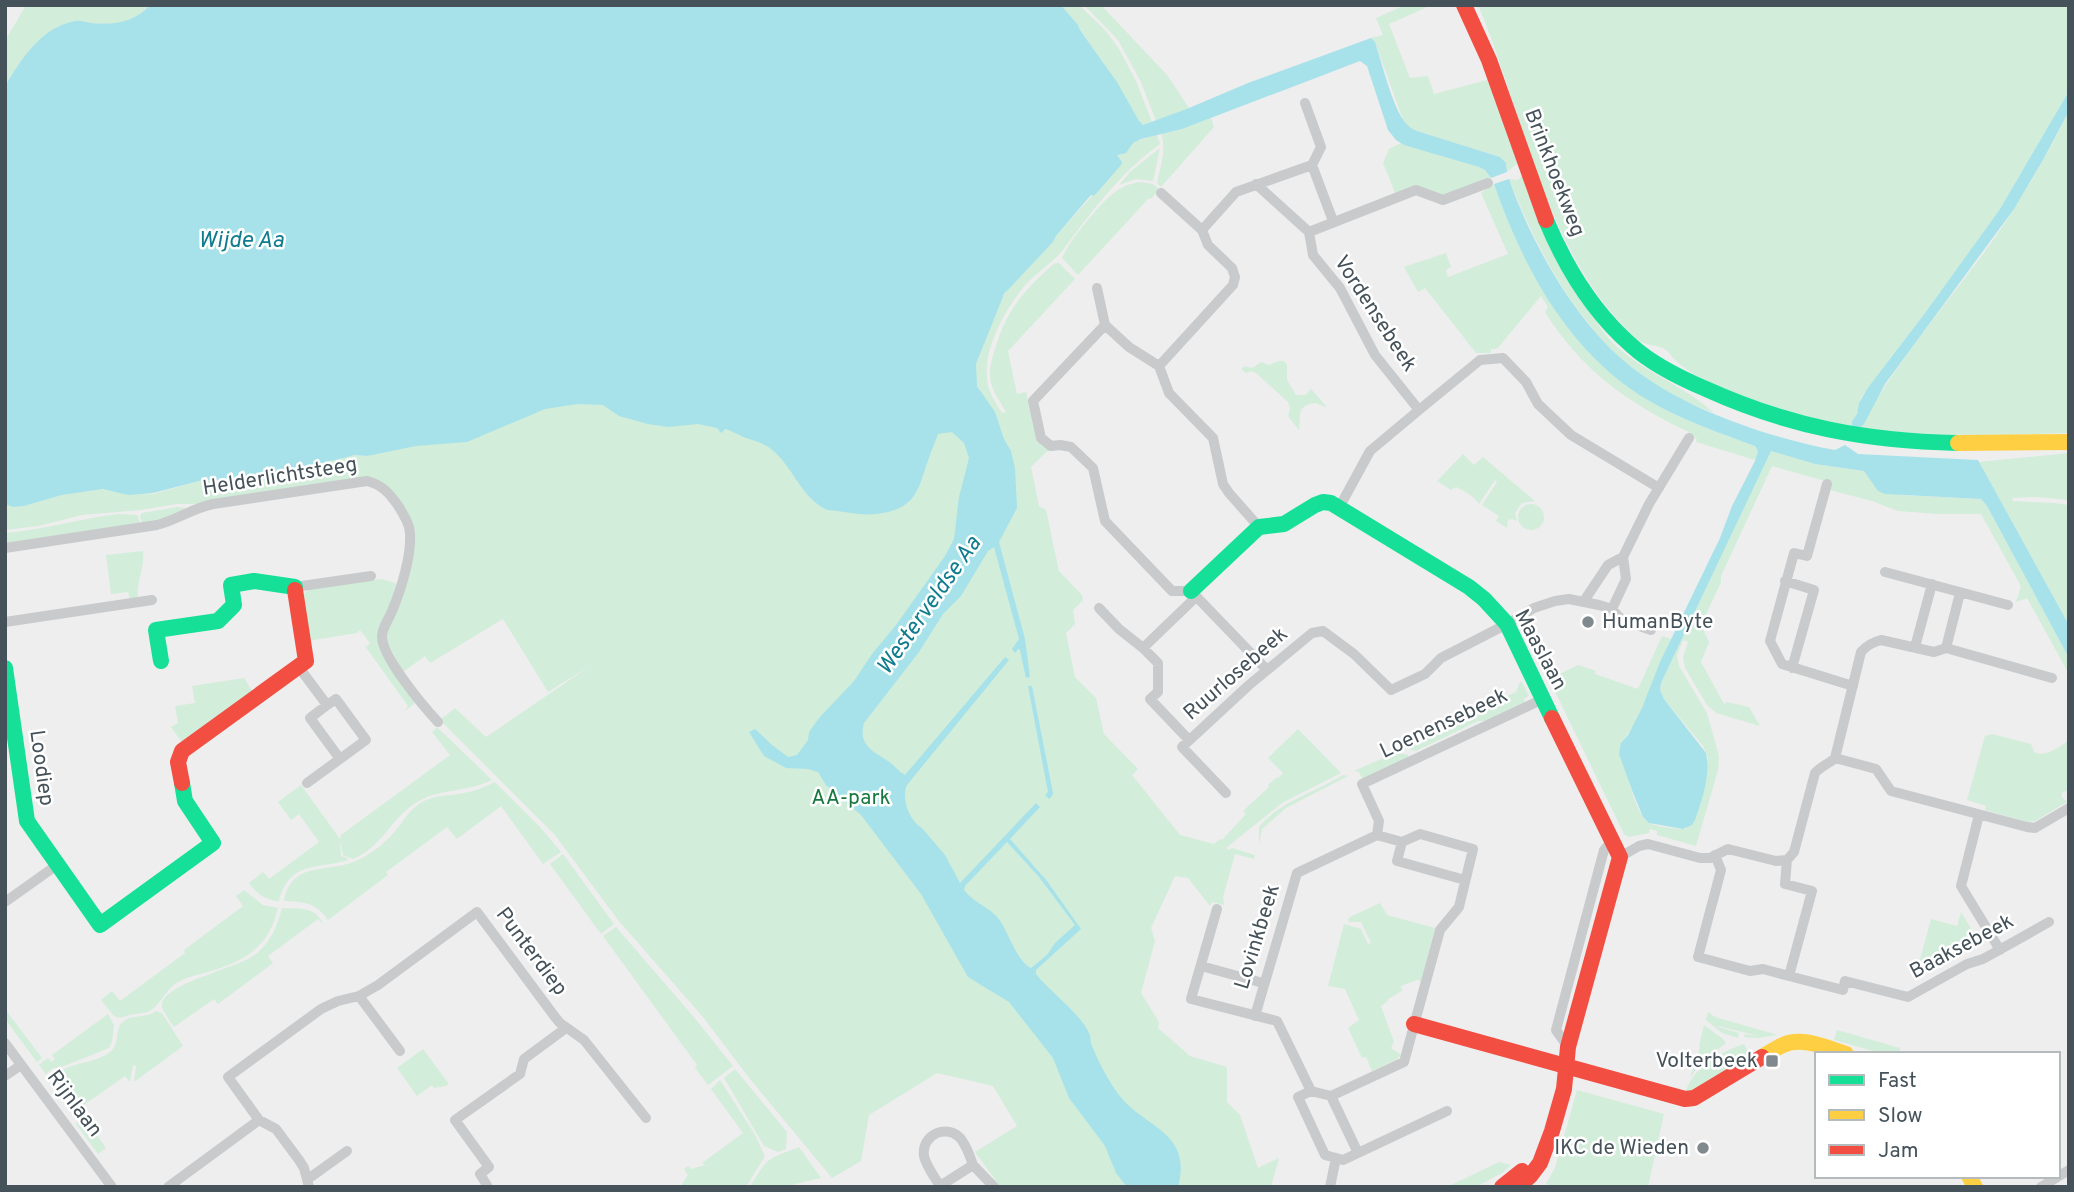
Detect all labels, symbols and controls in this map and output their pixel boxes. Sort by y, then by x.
street label: Brinkhoekweg [1517,105,1591,241]
water label: Wijde Aa [198,227,284,256]
street label: Vordensebeek [1327,251,1423,377]
street label: Helderlichtsteeg [201,451,359,503]
water label: Westerveldse Aa [871,531,989,681]
street label: Maaslaan [1507,605,1573,695]
place label: HumanByte [1602,609,1713,636]
marker: HumanByte [1580,614,1596,630]
street label: Ruurlosebeek [1178,621,1294,727]
street label: Loenensebeek [1376,683,1512,765]
street label: Loodiep [22,728,60,808]
park label: AA-park [811,785,891,812]
street label: Lovinkbeek [1229,881,1287,993]
street label: Punterdiep [489,902,573,1002]
street label: Baaksebeek [1905,908,2019,986]
place label: Volterbeek [1656,1048,1758,1075]
legend [1815,1052,2060,1178]
marker: Volterbeek [1764,1053,1780,1069]
street label: Rijnlaan [40,1065,108,1143]
text: Fast [1878,1068,1917,1095]
text: Slow [1878,1103,1923,1130]
place label: IKC de Wieden [1554,1135,1689,1162]
text: Jam [1878,1138,1919,1165]
marker: IKC de Wieden [1695,1140,1711,1156]

